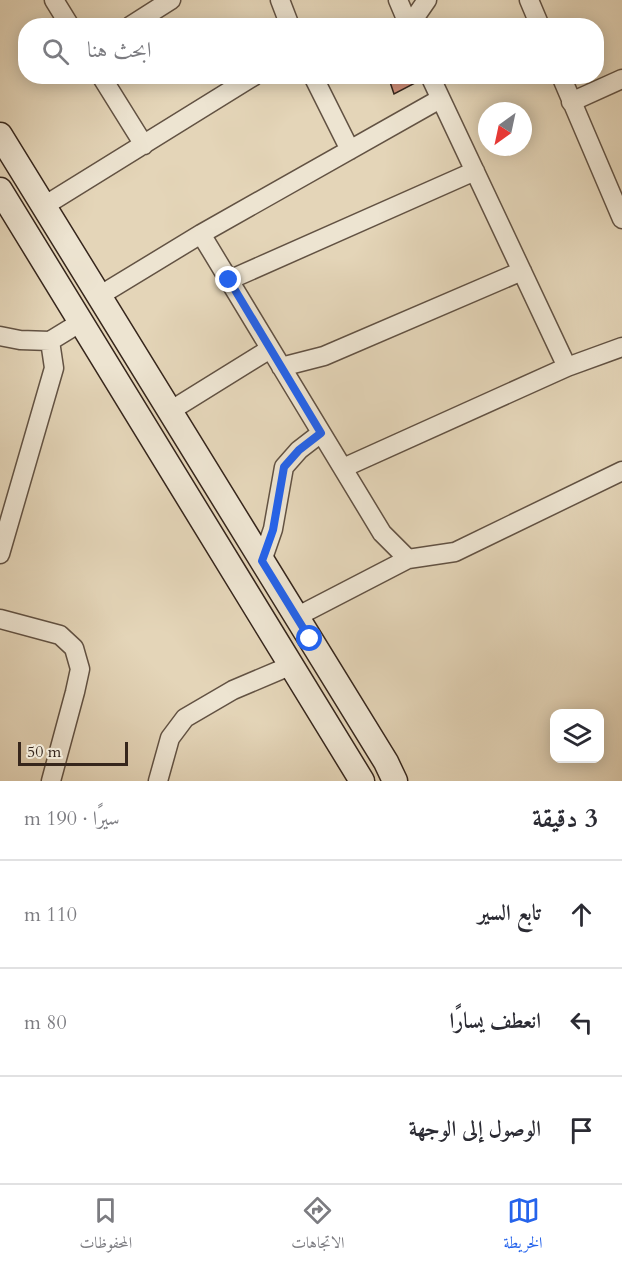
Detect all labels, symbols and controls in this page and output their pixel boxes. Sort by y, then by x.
search box [18,18,604,84]
icon: search [39,35,72,68]
text: ابحث هنا [87,35,152,65]
north arrow [478,102,532,156]
route end [215,266,241,292]
route start [296,625,322,651]
map controls [550,709,604,763]
button: layers [550,709,604,763]
scale bar [18,739,128,766]
text: 50 m [27,741,61,763]
text: 3 دقيقة [532,801,598,836]
text: سيرًا · 190 m [24,805,120,832]
text: تابع السير [478,898,541,928]
icon: ahead [565,898,598,931]
text: 110 m [24,901,77,928]
text: انعطف يسارًا [450,1006,541,1036]
icon: left [565,1006,598,1039]
text: 80 m [24,1009,67,1036]
text: الوصول إلى الوجهة [409,1114,541,1144]
icon: arrive [565,1114,598,1147]
tab: المحفوظات [80,1194,132,1258]
tab: الاتجاهات [291,1194,345,1258]
tab: الخريطة [504,1194,543,1258]

